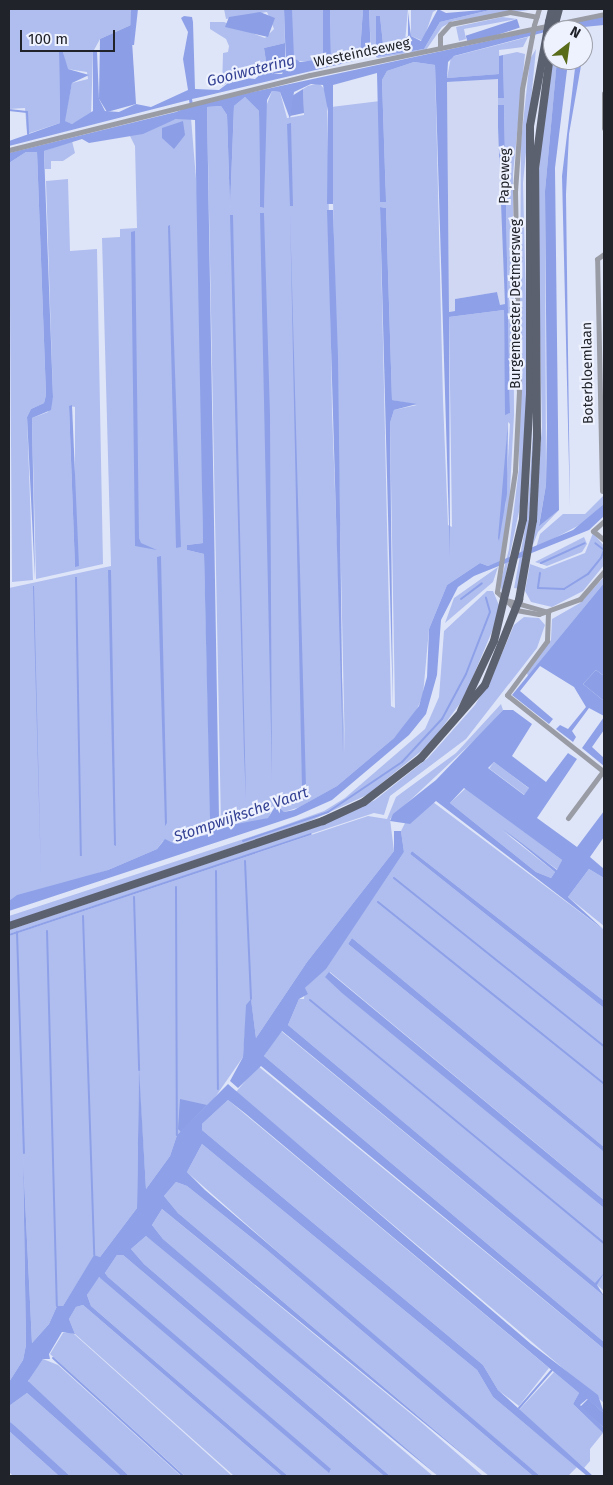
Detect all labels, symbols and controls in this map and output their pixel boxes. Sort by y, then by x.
scale bar [22,20,118,52]
north arrow [543,20,593,70]
text: N [567,23,584,42]
text: 100 m [28,30,68,48]
street label: Westeindseweg [312,35,412,71]
water label: Gooiwatering [205,51,297,91]
street label: Papeweg [496,148,514,204]
street label: Burgemeester Detmersweg [508,219,524,389]
street label: Boterbloemlaan [579,322,597,424]
water label: Stompwijksche Vaart [172,784,310,846]

